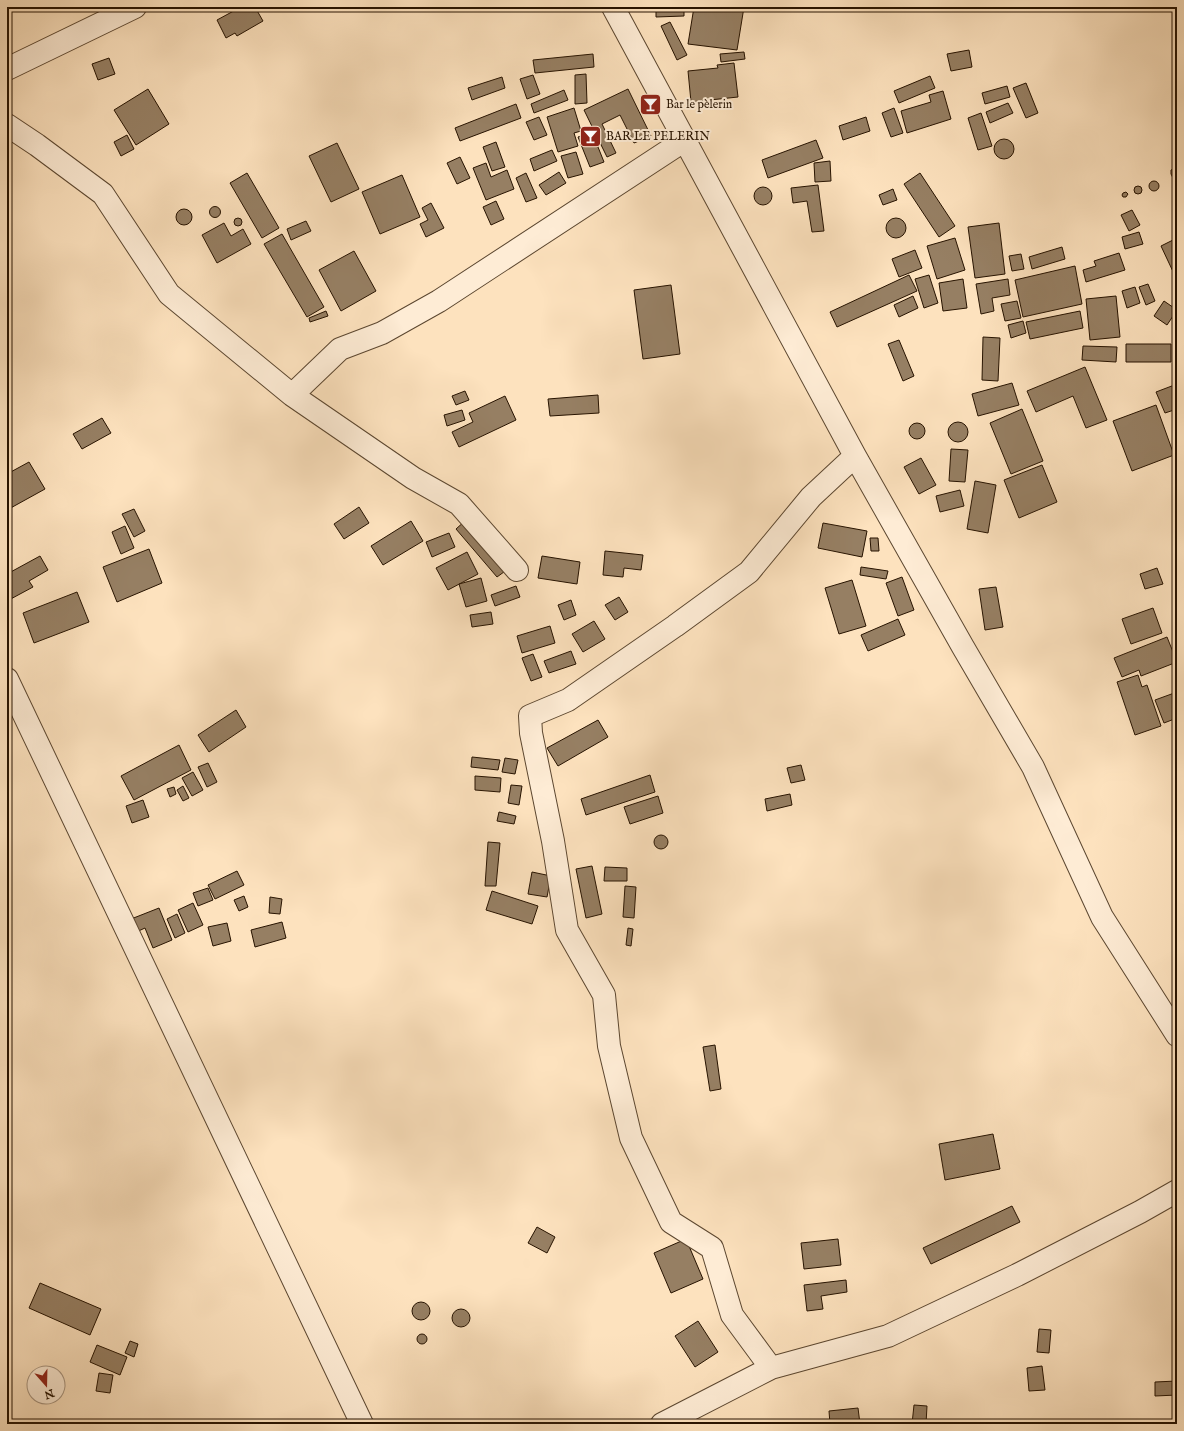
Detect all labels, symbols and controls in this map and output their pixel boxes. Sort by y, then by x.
bar icon: Bar le pèlerin [637,91,663,117]
place label: Bar le pèlerin [666,97,733,113]
bar icon: BAR LE PELERIN [578,123,604,149]
place label: BAR LE PELERIN [606,129,711,144]
north arrow [26,1365,66,1405]
text: N [42,1385,57,1402]

